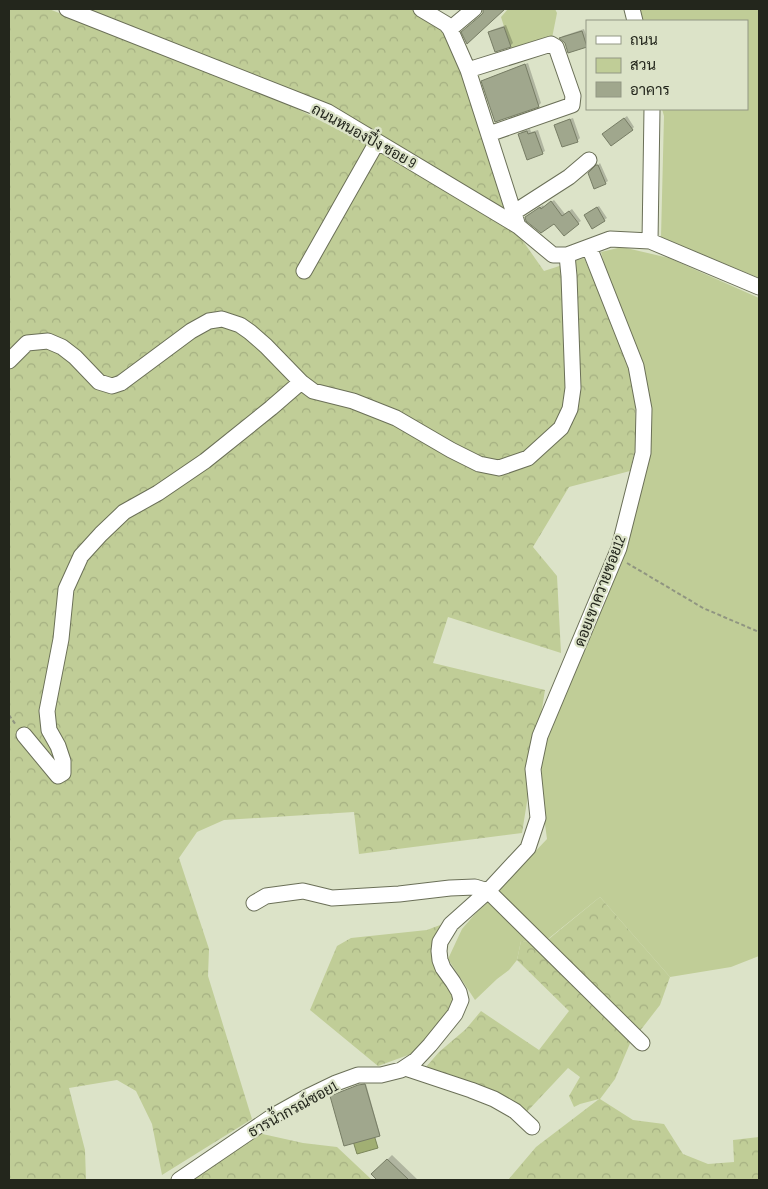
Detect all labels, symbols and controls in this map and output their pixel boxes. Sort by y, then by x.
legend [586,20,748,110]
text: ถนน [630,31,658,50]
text: สวน [630,56,656,75]
text: อาคาร [630,81,670,100]
street label: ถนนหนองปึ๋ง ซอย 9 [308,95,423,173]
street label: ดอยเขาควายซอย12 [570,533,630,650]
street label: ธารน้ำกรณ์ซอย1 [243,1073,342,1142]

